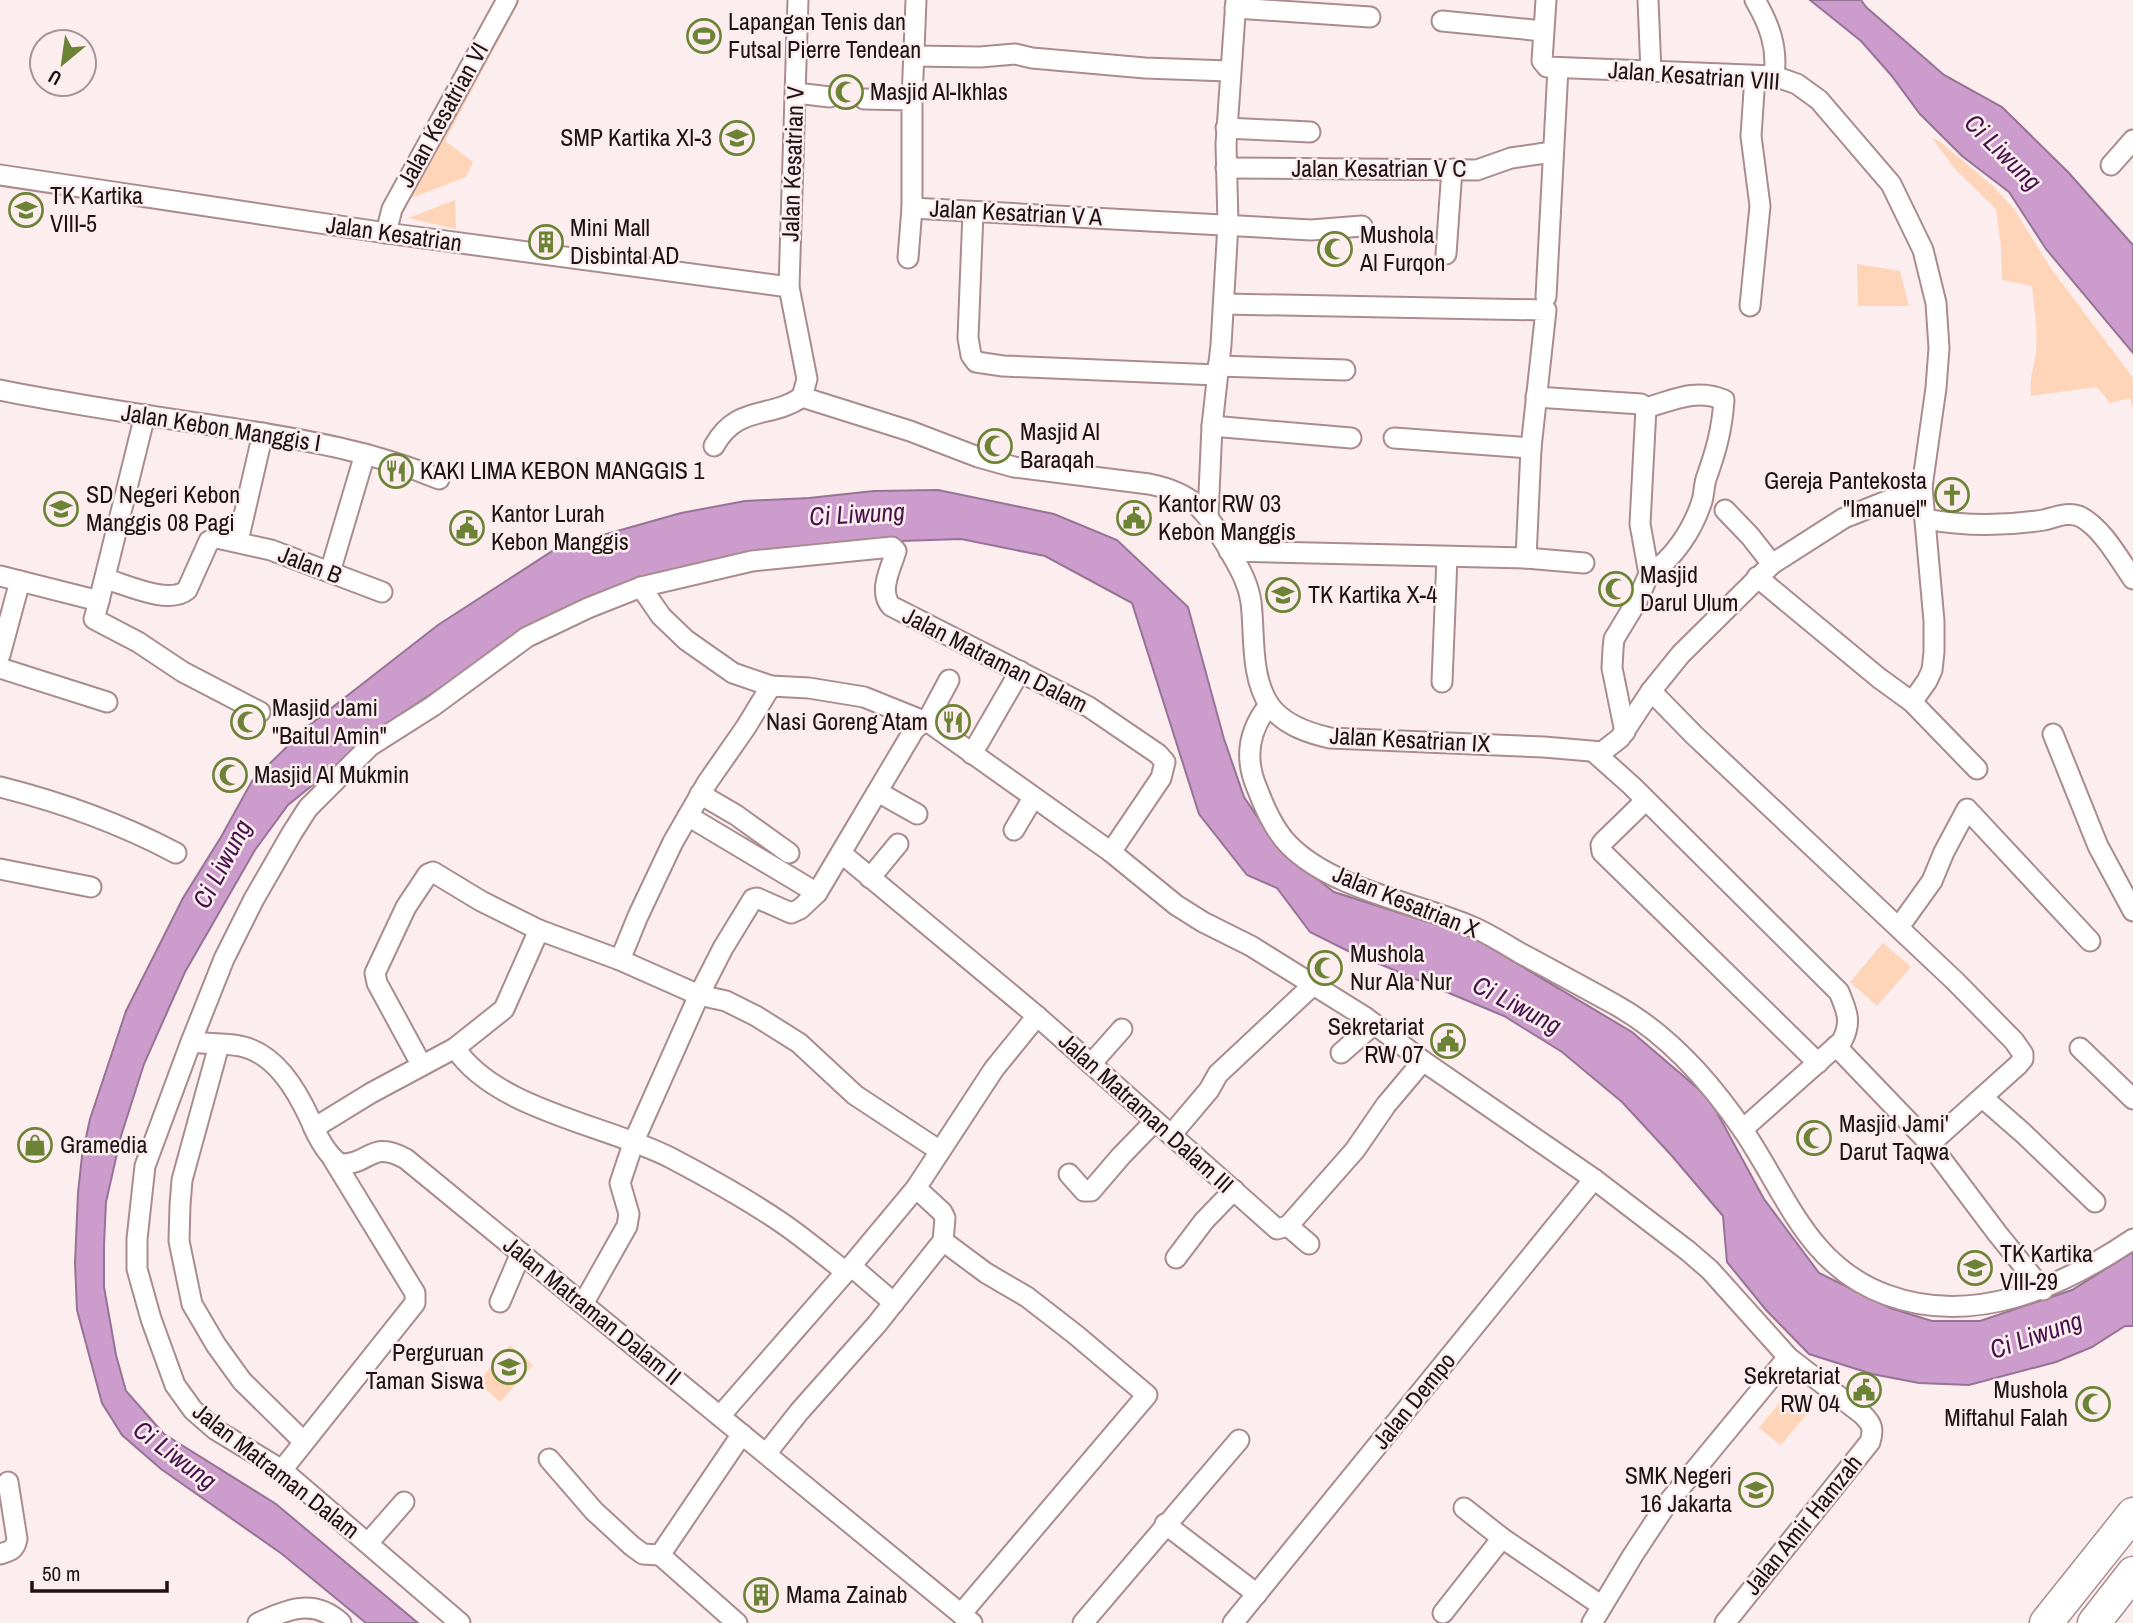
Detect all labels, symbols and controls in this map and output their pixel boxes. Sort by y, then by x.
place label: Lapangan Tenis dan Futsal Pierre Tendean [728,5,921,65]
sports icon: Lapangan Tenis dan Futsal Pierre Tendean [685,17,723,55]
north arrow [28,28,98,98]
street label: Jalan Kesatrian VI [389,36,495,193]
street label: Jalan Kesatrian VIII [1607,53,1781,97]
text: U [44,64,66,92]
mosque icon: Masjid Al-Ikhlas [827,73,865,111]
place label: Masjid Al-Ikhlas [870,75,1008,107]
street label: Jalan Kesatrian V [773,86,811,242]
water label: Ci Liwung [1957,105,2050,198]
school or university icon: SMP Kartika XI-3 [718,119,756,157]
place label: SMP Kartika XI-3 [560,121,712,153]
street label: Jalan Kesatrian V C [1291,152,1467,184]
place label: TK Kartika VIII-5 [50,179,143,239]
school or university icon: TK Kartika VIII-5 [7,191,45,229]
street label: Jalan Kesatrian V A [929,191,1104,233]
street label: Jalan Kesatrian [324,208,464,258]
place label: Mini Mall Disbintal AD [570,211,679,271]
place label: Mushola Al Furqon [1359,218,1445,278]
building icon: Mini Mall Disbintal AD [527,223,565,261]
mosque icon: Mushola Al Furqon [1316,230,1354,268]
street label: Jalan Kebon Manggis I [119,395,323,459]
place label: Masjid Al Baraqah [1020,415,1100,475]
mosque icon: Masjid Al Baraqah [976,427,1014,465]
restaurant icon: KAKI LIMA KEBON MANGGIS 1 [377,452,415,490]
place label: KAKI LIMA KEBON MANGGIS 1 [420,454,704,486]
place label: Gereja Pantekosta "Imanuel" [1764,464,1927,524]
church icon: Gereja Pantekosta "Imanuel" [1933,476,1971,514]
place label: SD Negeri Kebon Manggis 08 Pagi [86,478,240,538]
place label: Kantor RW 03 Kebon Manggis [1158,487,1296,547]
school or university icon: SD Negeri Kebon Manggis 08 Pagi [42,490,80,528]
water label: Ci Liwung [808,494,906,533]
place label: Kantor Lurah Kebon Manggis [491,497,629,557]
public building icon: Kantor RW 03 Kebon Manggis [1115,499,1153,537]
public building icon: Kantor Lurah Kebon Manggis [448,509,486,547]
street label: Jalan B [274,537,347,591]
place label: Masjid Darul Ulum [1640,558,1738,618]
mosque icon: Masjid Darul Ulum [1597,570,1635,608]
school or university icon: TK Kartika X-4 [1264,576,1302,614]
place label: TK Kartika X-4 [1308,578,1437,610]
street label: Jalan Matraman Dalam [898,599,1093,720]
place label: Masjid Jami "Baitul Amin" [272,691,387,751]
mosque icon: Masjid Jami "Baitul Amin" [229,703,267,741]
restaurant icon: Nasi Goreng Atam [934,703,972,741]
place label: Nasi Goreng Atam [766,705,928,737]
street label: Jalan Kesatrian IX [1329,719,1492,759]
mosque icon: Masjid Al Mukmin [211,756,249,794]
place label: Masjid Al Mukmin [254,758,409,790]
water label: Ci Liwung [184,813,260,914]
street label: Jalan Kesatrian X [1328,857,1485,945]
place label: Mushola Nur Ala Nur [1350,937,1452,997]
mosque icon: Mushola Nur Ala Nur [1306,949,1344,987]
water label: Ci Liwung [1467,967,1568,1043]
place label: Sekretariat RW 07 [1328,1010,1425,1070]
public building icon: Sekretariat RW 07 [1429,1022,1467,1060]
street label: Jalan Matraman Dalam III [1052,1025,1241,1200]
place label: Masjid Jami' Darut Taqwa [1839,1107,1950,1167]
mosque icon: Masjid Jami' Darut Taqwa [1795,1119,1833,1157]
shop icon: Gramedia [16,1126,54,1164]
place label: Gramedia [60,1128,148,1160]
street label: Jalan Matraman Dalam II [497,1229,688,1392]
place label: TK Kartika VIII-29 [2000,1237,2093,1297]
school or university icon: TK Kartika VIII-29 [1956,1249,1994,1287]
water label: Ci Liwung [1985,1302,2087,1367]
place label: Perguruan Taman Siswa [365,1336,484,1396]
street label: Jalan Dempo [1364,1345,1462,1455]
school or university icon: Perguruan Taman Siswa [490,1348,528,1386]
place label: Sekretariat RW 04 [1744,1359,1841,1419]
public building icon: Sekretariat RW 04 [1845,1371,1883,1409]
place label: Mushola Miftahul Falah [1944,1373,2068,1433]
mosque icon: Mushola Miftahul Falah [2074,1385,2112,1423]
street label: Jalan Matraman Dalam [187,1395,367,1545]
water label: Ci Liwung [126,1412,224,1498]
street label: Jalan Amir Hamzah [1736,1448,1869,1601]
place label: SMK Negeri 16 Jakarta [1625,1459,1732,1519]
school or university icon: SMK Negeri 16 Jakarta [1737,1471,1775,1509]
scale bar [32,1550,166,1594]
text: 50 m [42,1559,80,1588]
building icon: Mama Zainab [742,1576,780,1614]
place label: Mama Zainab [786,1578,907,1610]

